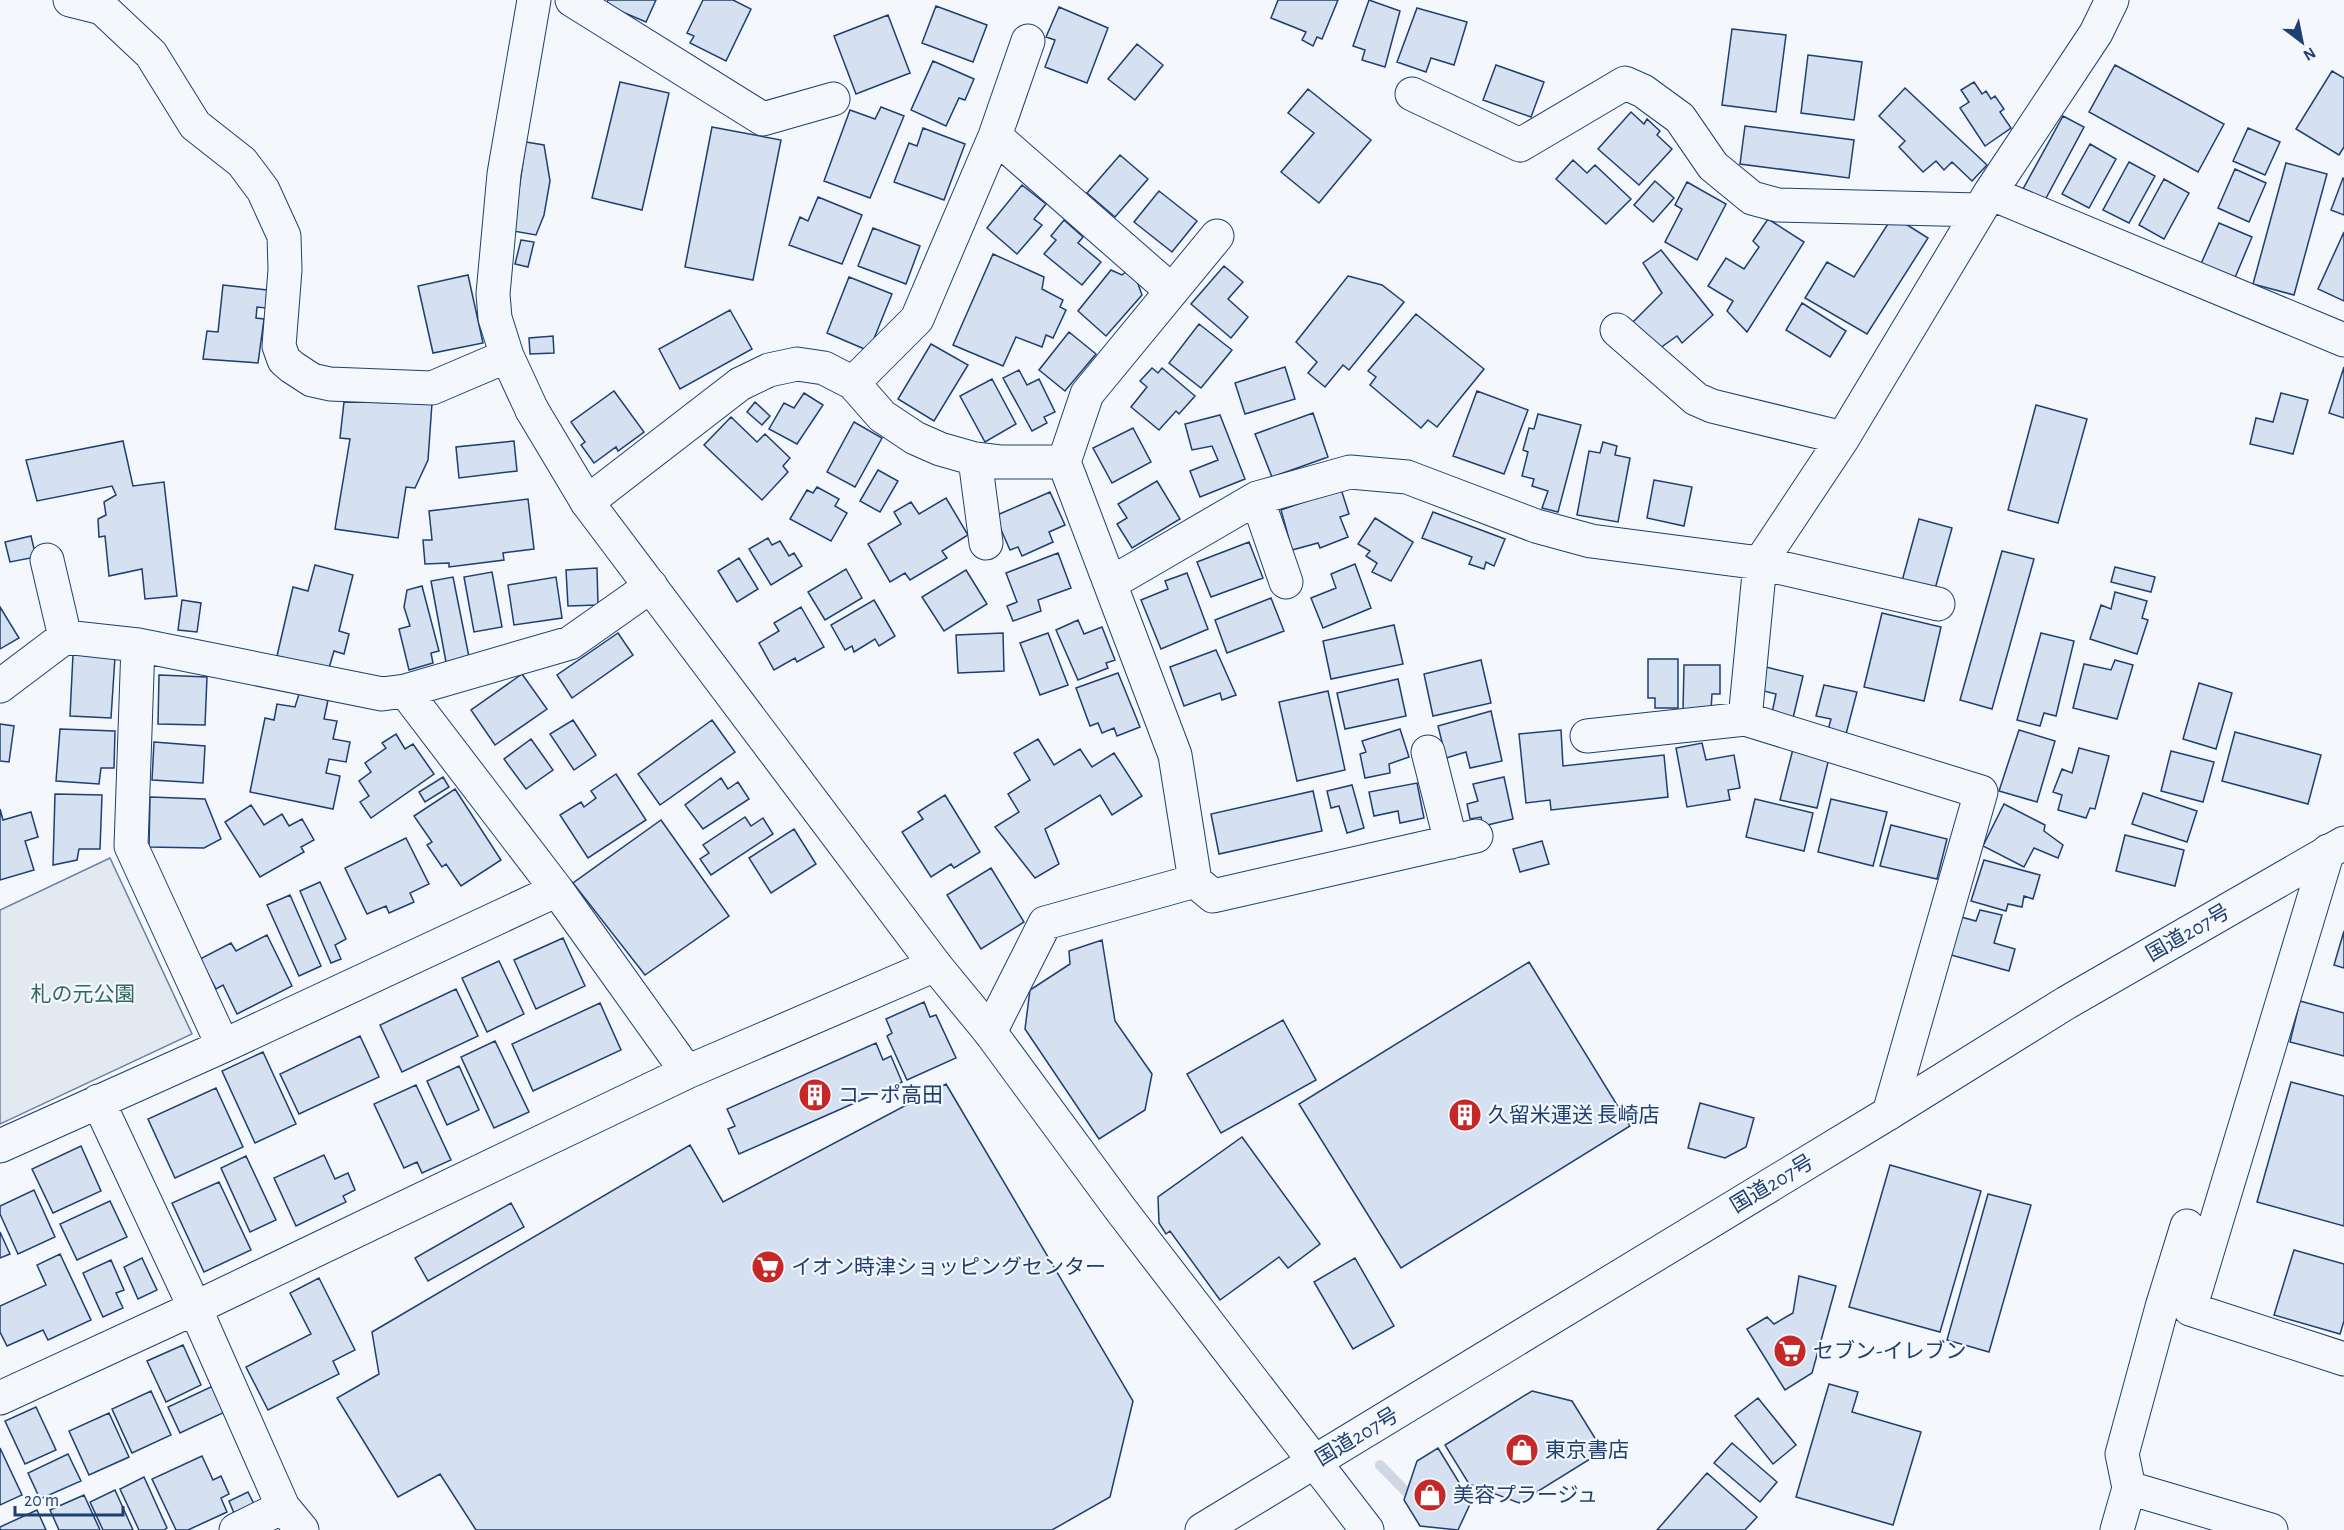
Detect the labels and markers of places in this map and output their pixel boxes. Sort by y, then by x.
building icon: コーポ高田 [797,1077,833,1113]
place label: コーポ高田 [838,1084,943,1106]
building icon: 久留米運送 長崎店 [1447,1097,1483,1133]
place label: 久留米運送 長崎店 [1488,1104,1659,1126]
supermarket icon: イオン時津ショッピングセンター [750,1249,786,1285]
place label: イオン時津ショッピングセンター [791,1256,1106,1278]
supermarket icon: セブン-イレブン [1772,1333,1808,1369]
place label: セブン-イレブン [1813,1339,1966,1362]
shop icon: 東京書店 [1504,1432,1540,1468]
place label: 東京書店 [1545,1439,1629,1461]
shop icon: 美容プラージュ [1412,1477,1448,1513]
place label: 美容プラージュ [1453,1484,1598,1506]

